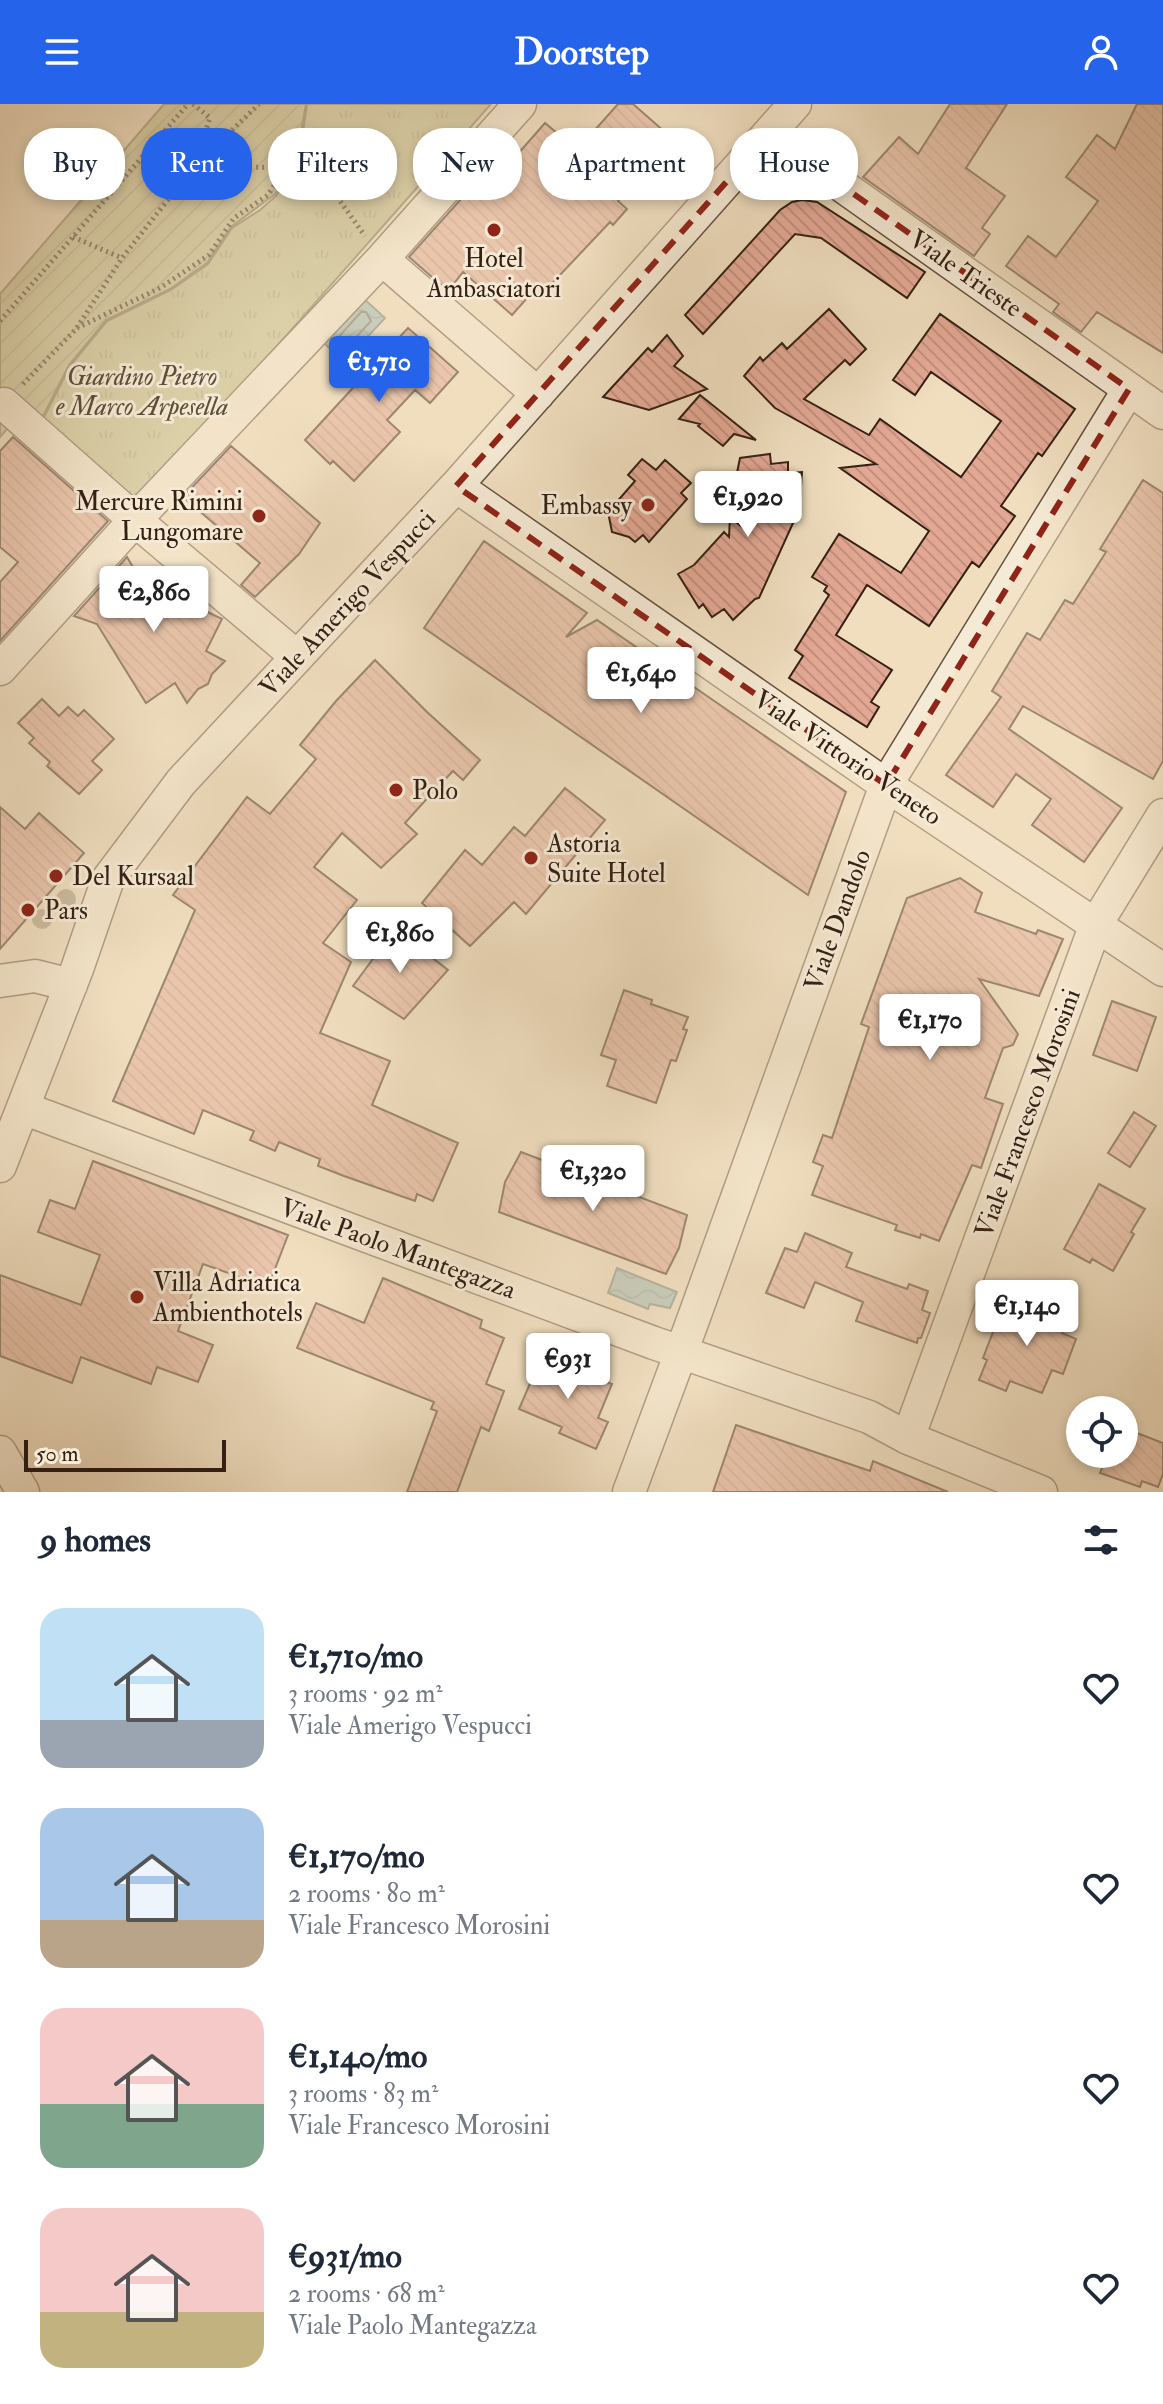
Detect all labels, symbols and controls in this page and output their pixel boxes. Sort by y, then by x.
icon: menu [40,30,84,74]
text: Doorstep [514,30,649,75]
icon: person [1079,30,1123,74]
chip: Buy [24,128,125,200]
chip: Rent [141,128,252,200]
chip: Filters [268,128,397,200]
chip: New [413,128,522,200]
chip: Apartment [538,128,714,200]
chip: House [730,128,858,200]
marker: Hotel Ambasciatori [485,221,503,239]
street label: Viale Trieste [903,223,1028,325]
place label: Hotel Ambasciatori [426,243,561,305]
pin: €1,710 [314,336,444,404]
text: €1,710 [347,346,411,378]
park label: Giardino Pietro e Marco Arpesella [56,361,228,423]
pin: €1,920 [683,471,813,539]
text: €1,920 [713,481,783,513]
place label: Mercure Rimini Lungomare [75,486,243,548]
place label: Embassy [541,490,633,522]
marker: Embassy [639,496,657,514]
street label: Viale Amerigo Vespucci [253,503,443,705]
marker: Mercure Rimini Lungomare [250,507,268,525]
pin: €2,860 [89,566,219,634]
text: €2,860 [117,576,191,608]
pin: €1,640 [576,647,706,715]
text: €1,640 [605,657,677,689]
street label: Viale Vittorio Veneto [747,683,948,833]
place label: Polo [412,775,458,807]
marker: Polo [387,781,405,799]
place label: Astoria Suite Hotel [546,828,666,890]
street label: Viale Dandolo [798,845,878,995]
marker: Astoria Suite Hotel [522,849,540,867]
place label: Del Kursaal [72,861,194,893]
marker: Del Kursaal [47,867,65,885]
place label: Pars [44,895,88,927]
marker: Pars [19,901,37,919]
pin: €1,860 [335,907,465,975]
text: €1,860 [365,917,435,949]
street label: Viale Francesco Morosini [968,985,1088,1242]
pin: €1,170 [865,994,995,1062]
text: €1,170 [897,1004,963,1036]
pin: €1,320 [528,1145,658,1213]
text: €1,320 [559,1155,627,1187]
street label: Viale Paolo Mantegazza [275,1191,520,1307]
place label: Villa Adriatica Ambienthotels [152,1267,303,1329]
pin: €1,140 [962,1280,1092,1348]
marker: Villa Adriatica Ambienthotels [128,1288,146,1306]
text: €1,140 [993,1290,1061,1322]
pin: €931 [521,1333,615,1401]
text: €931 [544,1343,592,1375]
map controls [1066,1396,1138,1468]
button: locate [1066,1396,1138,1468]
scale bar [24,1436,226,1472]
text: 50 m [36,1440,78,1468]
icon: filters [1079,1518,1123,1562]
text: 9 homes [40,1519,151,1562]
text: €1,710/mo [288,1635,423,1678]
icon: home [104,1640,200,1736]
icon: heart [1079,1666,1123,1710]
text: 3 rooms · 92 m² [288,1678,443,1710]
text: Viale Amerigo Vespucci [288,1710,532,1742]
text: €1,170/mo [288,1835,425,1878]
icon: home [104,1840,200,1936]
icon: heart [1079,1866,1123,1910]
text: 2 rooms · 80 m² [288,1878,445,1910]
text: Viale Francesco Morosini [288,1910,550,1942]
text: €1,140/mo [288,2035,427,2078]
icon: home [104,2040,200,2136]
icon: heart [1079,2066,1123,2110]
text: 3 rooms · 83 m² [288,2078,438,2110]
text: Viale Francesco Morosini [288,2110,550,2142]
text: €931/mo [288,2235,402,2278]
icon: home [104,2240,200,2336]
icon: heart [1079,2266,1123,2310]
text: 2 rooms · 68 m² [288,2278,445,2310]
text: Viale Paolo Mantegazza [288,2310,537,2342]

